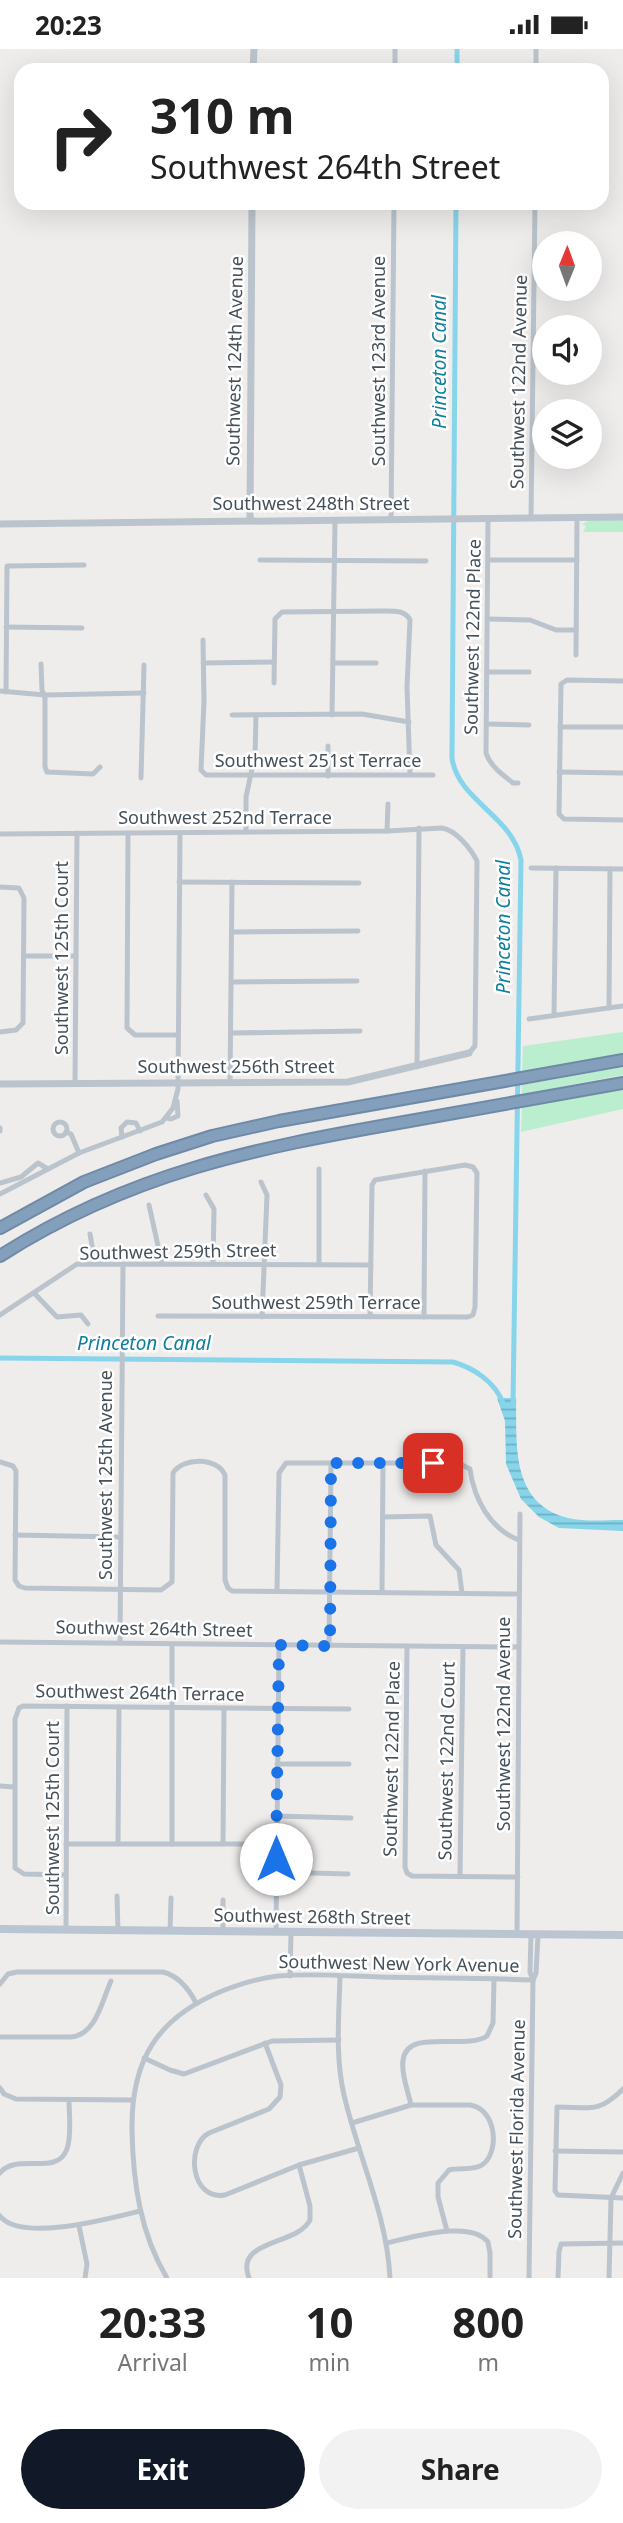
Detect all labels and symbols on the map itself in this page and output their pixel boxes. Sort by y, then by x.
north arrow [532,231,602,301]
street label: Southwest 124th Avenue [220,256,248,466]
street label: Southwest 123rd Avenue [366,256,390,466]
street label: Southwest 122nd Avenue [504,275,532,489]
water label: Princeton Canal [426,294,452,429]
street label: Southwest 248th Street [212,491,410,515]
street label: Southwest 122nd Place [458,539,486,735]
street label: Southwest 251st Terrace [215,748,421,772]
street label: Southwest 252nd Terrace [118,805,332,829]
water label: Princeton Canal [490,859,516,994]
street label: Southwest 125th Court [49,860,73,1055]
street label: Southwest 256th Street [137,1054,335,1078]
street label: Southwest 259th Street [79,1237,277,1265]
street label: Southwest 259th Terrace [211,1290,421,1314]
water label: Princeton Canal [77,1330,212,1356]
street label: Southwest 125th Avenue [93,1370,117,1580]
pin [403,1433,463,1493]
street label: Southwest 264th Street [55,1614,253,1642]
street label: Southwest 122nd Avenue [491,1617,515,1831]
street label: Southwest 122nd Place [377,1661,405,1857]
street label: Southwest 122nd Court [432,1661,460,1861]
street label: Southwest 264th Terrace [35,1678,245,1706]
street label: Southwest 125th Court [40,1720,64,1915]
position arrow [239,1822,313,1896]
street label: Southwest 268th Street [213,1902,411,1930]
street label: Southwest New York Avenue [278,1949,520,1977]
street label: Southwest Florida Avenue [502,2019,530,2239]

